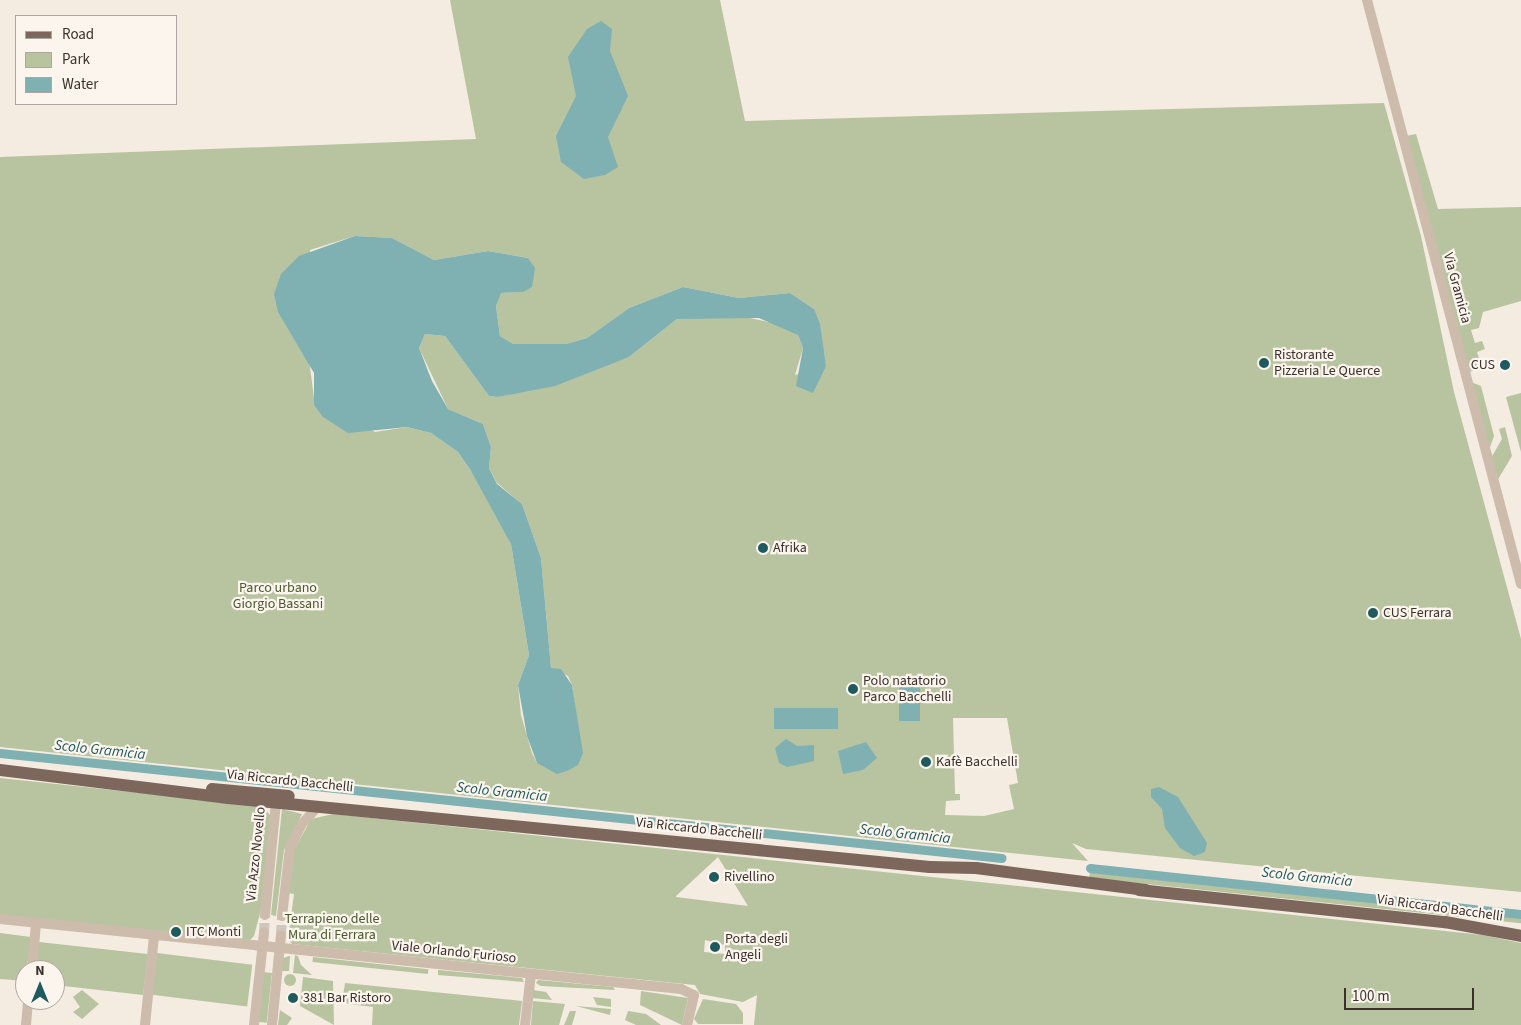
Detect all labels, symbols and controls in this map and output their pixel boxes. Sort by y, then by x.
legend [15,15,178,105]
text: Road [62,24,94,45]
text: Park [62,49,90,70]
text: Water [62,74,98,95]
street label: Via Gramicia [1439,251,1475,325]
place label: Ristorante Pizzeria Le Querce [1274,347,1380,380]
marker: Ristorante Pizzeria Le Querce [1258,357,1270,369]
place label: CUS [1471,357,1495,373]
marker: CUS [1499,359,1511,371]
place label: Afrika [773,540,807,556]
marker: Afrika [757,542,769,554]
park label: Parco urbano Giorgio Bassani [233,580,323,612]
place label: CUS Ferrara [1383,605,1452,621]
marker: CUS Ferrara [1367,607,1379,619]
place label: Polo natatorio Parco Bacchelli [863,673,951,706]
marker: Polo natatorio Parco Bacchelli [847,683,859,695]
water label: Scolo Gramicia [54,736,146,764]
place label: Kafè Bacchelli [936,754,1018,770]
marker: Kafè Bacchelli [920,756,932,768]
street label: Via Riccardo Bacchelli [226,766,354,796]
water label: Scolo Gramicia [456,778,548,806]
street label: Via Azzo Novello [243,806,269,902]
street label: Via Riccardo Bacchelli [635,814,763,844]
water label: Scolo Gramicia [859,820,951,848]
water label: Scolo Gramicia [1261,863,1353,891]
place label: Rivellino [724,869,775,885]
marker: Rivellino [708,871,720,883]
street label: Via Riccardo Bacchelli [1376,891,1504,925]
park label: Terrapieno delle Mura di Ferrara [285,911,379,944]
place label: ITC Monti [186,924,241,940]
marker: ITC Monti [170,926,182,938]
place label: Porta degli Angeli [725,931,788,964]
street label: Viale Orlando Furioso [391,937,517,967]
marker: Porta degli Angeli [709,941,721,953]
north arrow [15,960,65,1010]
text: N [35,961,45,981]
scale bar [1346,978,1476,1010]
text: 100 m [1352,986,1390,1007]
place label: 381 Bar Ristoro [303,990,391,1006]
marker: 381 Bar Ristoro [287,992,299,1004]

